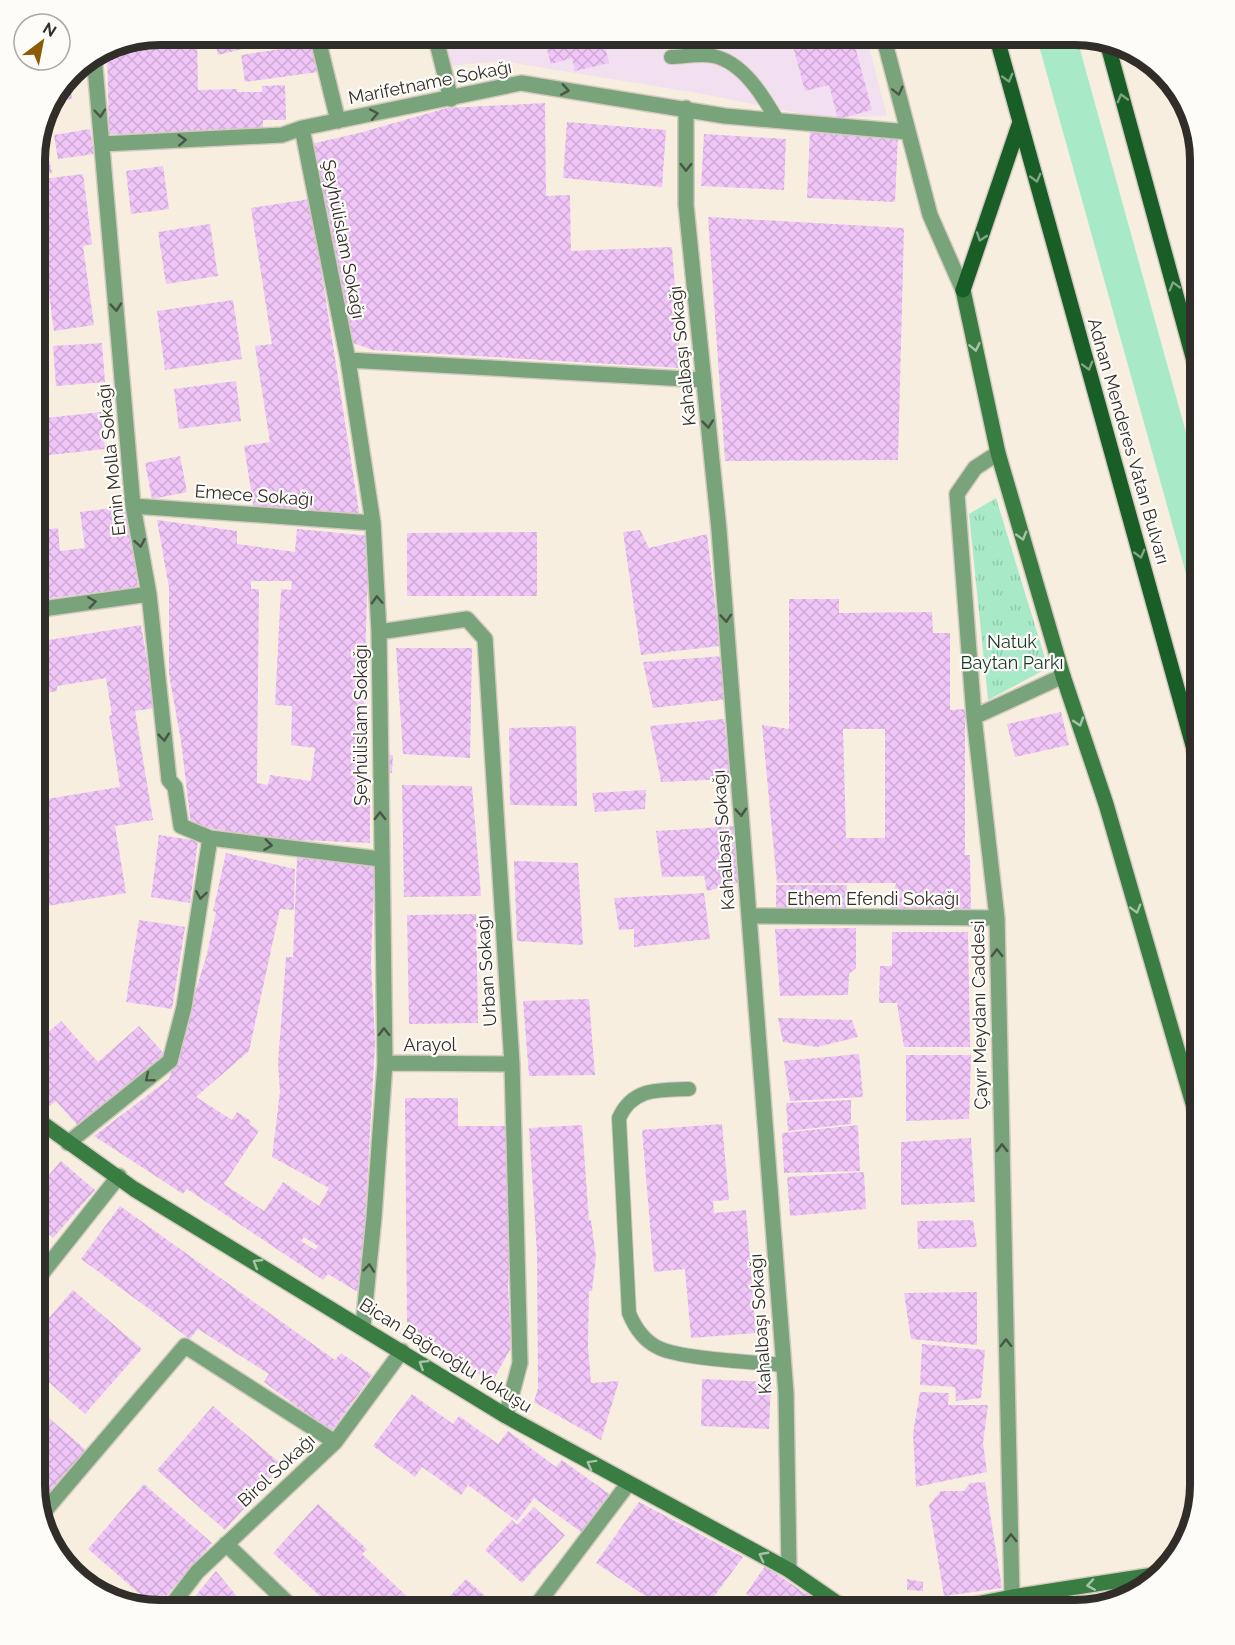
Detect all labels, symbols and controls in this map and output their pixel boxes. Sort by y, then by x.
north arrow [12,12,72,72]
text: N [39,18,60,41]
street label: Marifetname Sokağı [347,56,513,108]
one-way arrow [1001,72,1013,83]
one-way arrow [561,83,570,95]
one-way arrow [890,86,903,96]
one-way arrow [1117,93,1129,104]
one-way arrow [369,108,379,121]
one-way arrow [93,109,106,118]
one-way arrow [177,134,186,147]
street label: Şeyhülislam Sokağı [318,158,370,320]
one-way arrow [680,162,692,171]
one-way arrow [1028,173,1041,183]
one-way arrow [976,231,989,242]
one-way arrow [1168,281,1181,291]
street label: Kahalbaşı Sokağı [664,285,700,427]
one-way arrow [109,303,122,312]
street label: Adnan Menderes Vatan Bulvarı [1084,316,1174,566]
one-way arrow [968,342,981,352]
one-way arrow [1081,360,1093,371]
street label: Emin Molla Sokağı [93,383,129,537]
one-way arrow [701,419,714,428]
street label: Emece Sokağı [194,480,314,510]
one-way arrow [1015,530,1027,541]
one-way arrow [133,538,146,548]
one-way arrow [1133,549,1146,559]
one-way arrow [370,595,383,604]
one-way arrow [87,596,97,608]
one-way arrow [719,613,732,622]
park label: Natuk Baytan Parkı [961,631,1063,673]
street label: Şeyhülislam Sokağı [350,644,371,806]
one-way arrow [1071,717,1084,727]
one-way arrow [157,732,170,741]
street label: Kahalbaşı Sokağı [708,769,738,911]
one-way arrow [734,808,747,817]
one-way arrow [374,811,386,820]
one-way arrow [263,838,273,851]
street label: Ethem Efendi Sokağı [787,888,959,909]
one-way arrow [195,890,208,900]
one-way arrow [1129,903,1141,914]
street label: Urban Sokağı [472,914,500,1028]
street label: Çayır Meydanı Caddesi [967,920,991,1110]
one-way arrow [991,949,1004,958]
one-way arrow [378,1027,390,1036]
street label: Arayol [404,1034,457,1055]
one-way arrow [145,1070,156,1081]
one-way arrow [996,1144,1008,1153]
street label: Kahalbaşı Sokağı [745,1253,775,1395]
one-way arrow [253,1258,263,1270]
one-way arrow [362,1264,375,1273]
street label: Bican Bağcıoğlu Yokuşu [356,1293,536,1417]
one-way arrow [1000,1339,1012,1348]
one-way arrow [419,1360,429,1372]
street label: Birol Sokağı [233,1429,319,1511]
one-way arrow [587,1460,597,1471]
one-way arrow [1004,1534,1017,1543]
one-way arrow [759,1552,769,1563]
one-way arrow [1086,1578,1095,1590]

